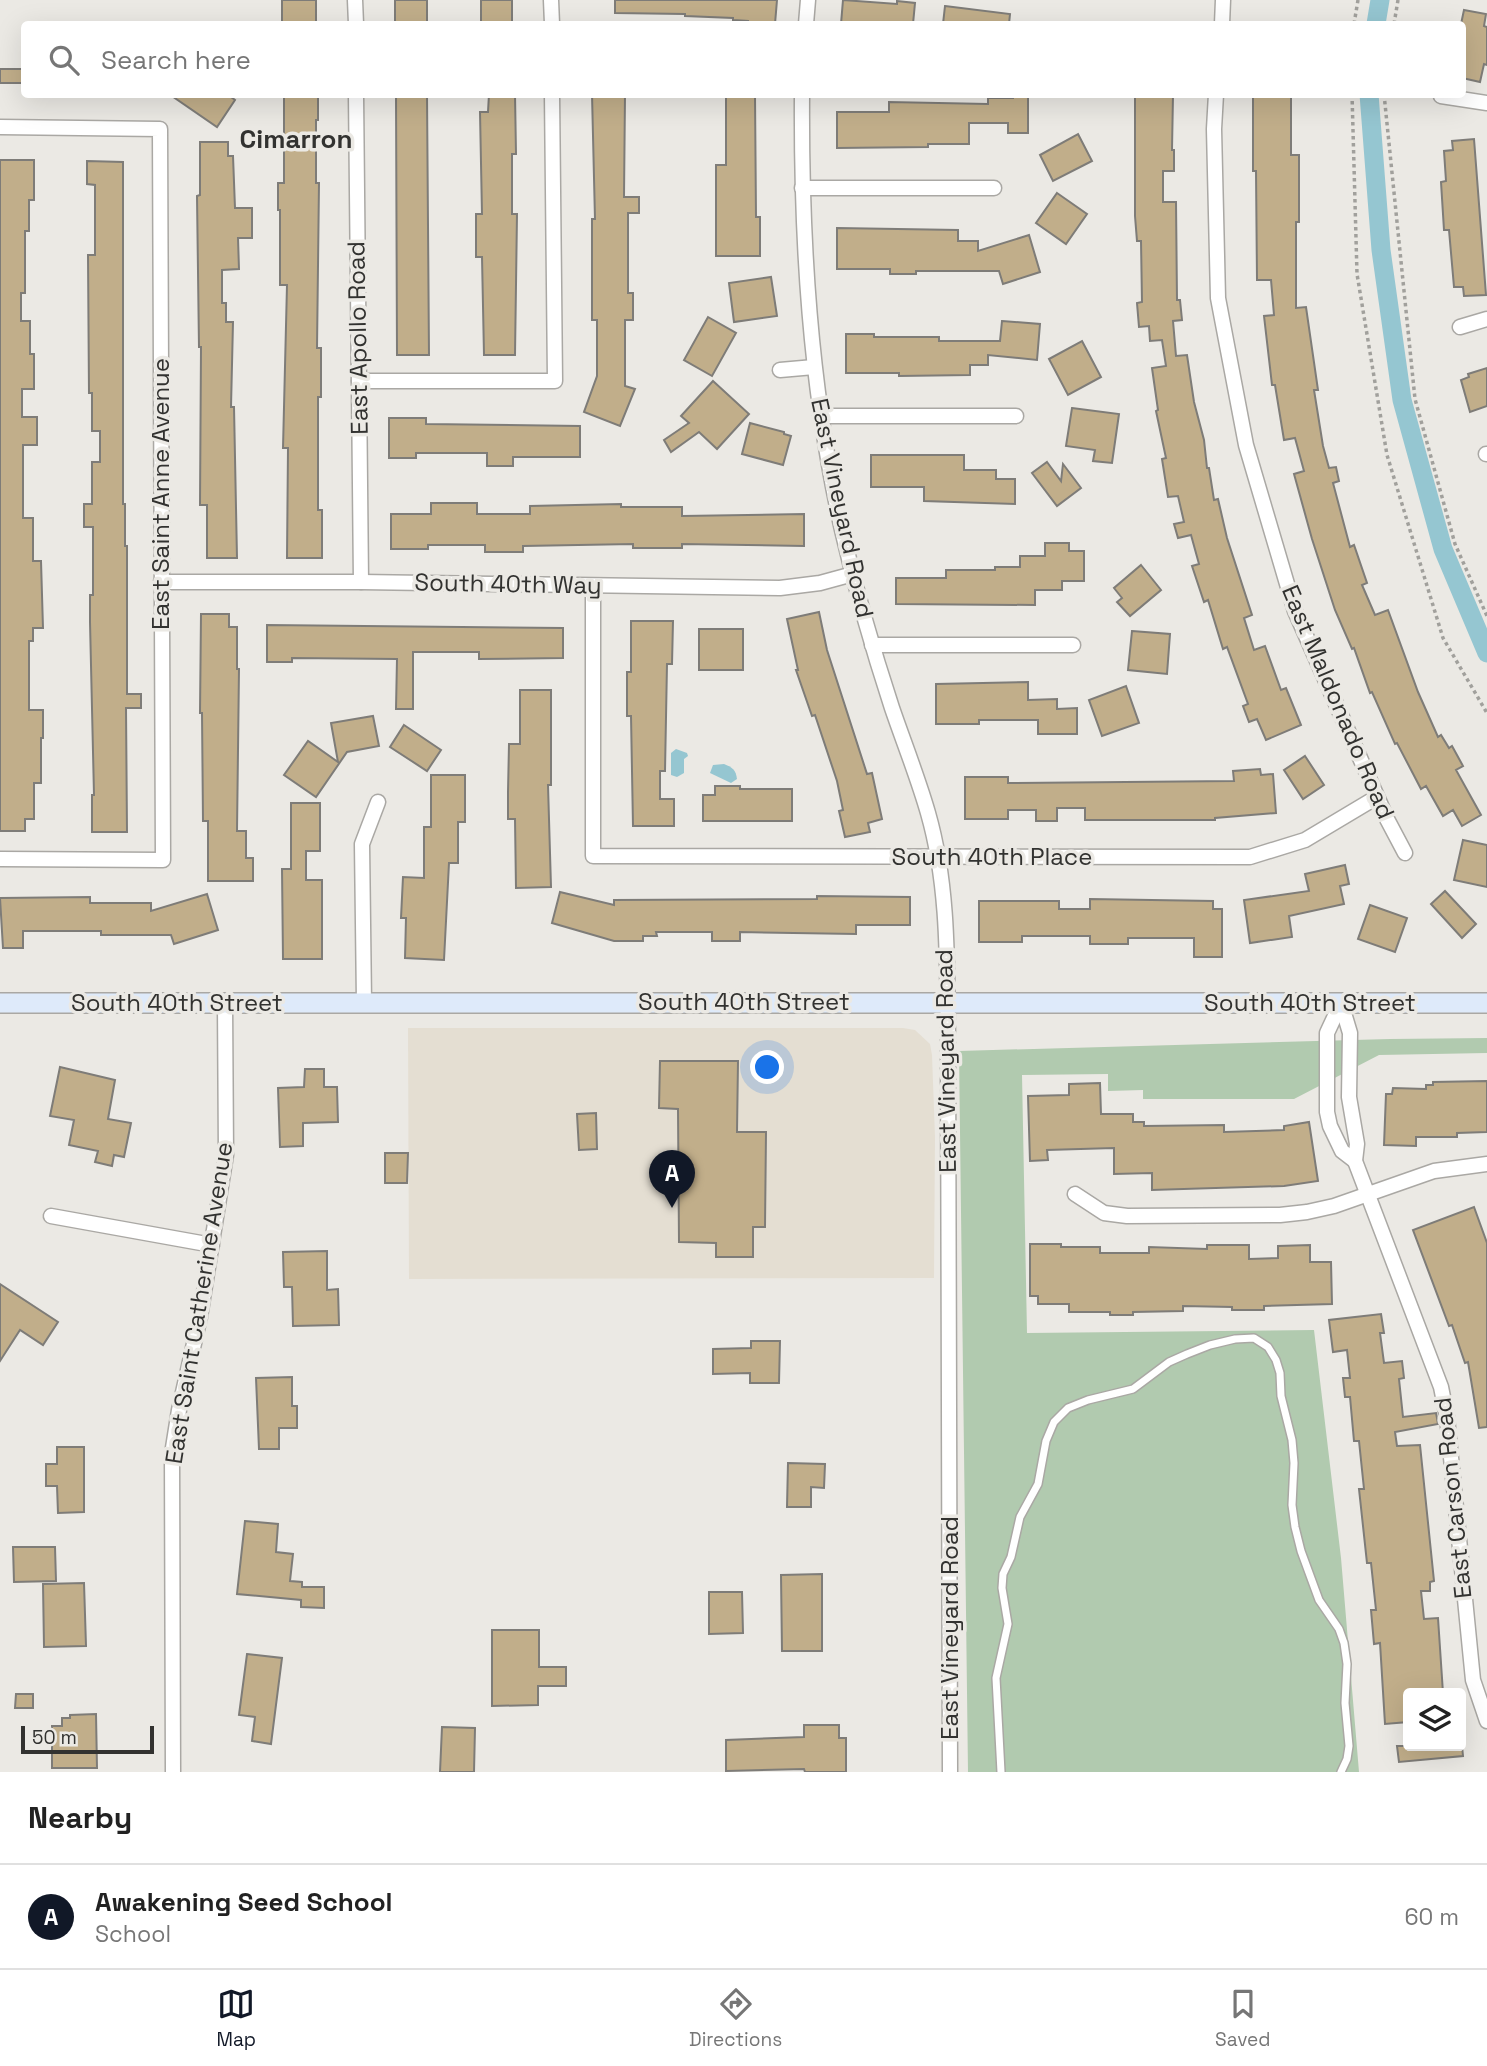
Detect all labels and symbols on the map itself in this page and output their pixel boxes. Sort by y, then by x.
district label: Cimarron [240,122,352,156]
street label: East Apollo Road [340,241,375,435]
street label: East Saint Anne Avenue [145,358,176,630]
street label: East Vineyard Road [804,395,881,621]
street label: South 40th Way [414,566,602,601]
street label: East Maldonado Road [1275,580,1402,823]
street label: South 40th Place [892,841,1092,872]
street label: East Vineyard Road [928,949,963,1173]
street label: South 40th Street [638,986,850,1017]
street label: South 40th Street [71,987,283,1018]
street label: South 40th Street [1204,987,1416,1018]
your location [750,1050,784,1084]
street label: East Saint Catherine Avenue [158,1140,239,1466]
pin: A [649,1150,695,1208]
street label: East Carson Road [1427,1396,1478,1600]
street label: East Vineyard Road [934,1516,965,1740]
scale bar [21,1723,154,1755]

